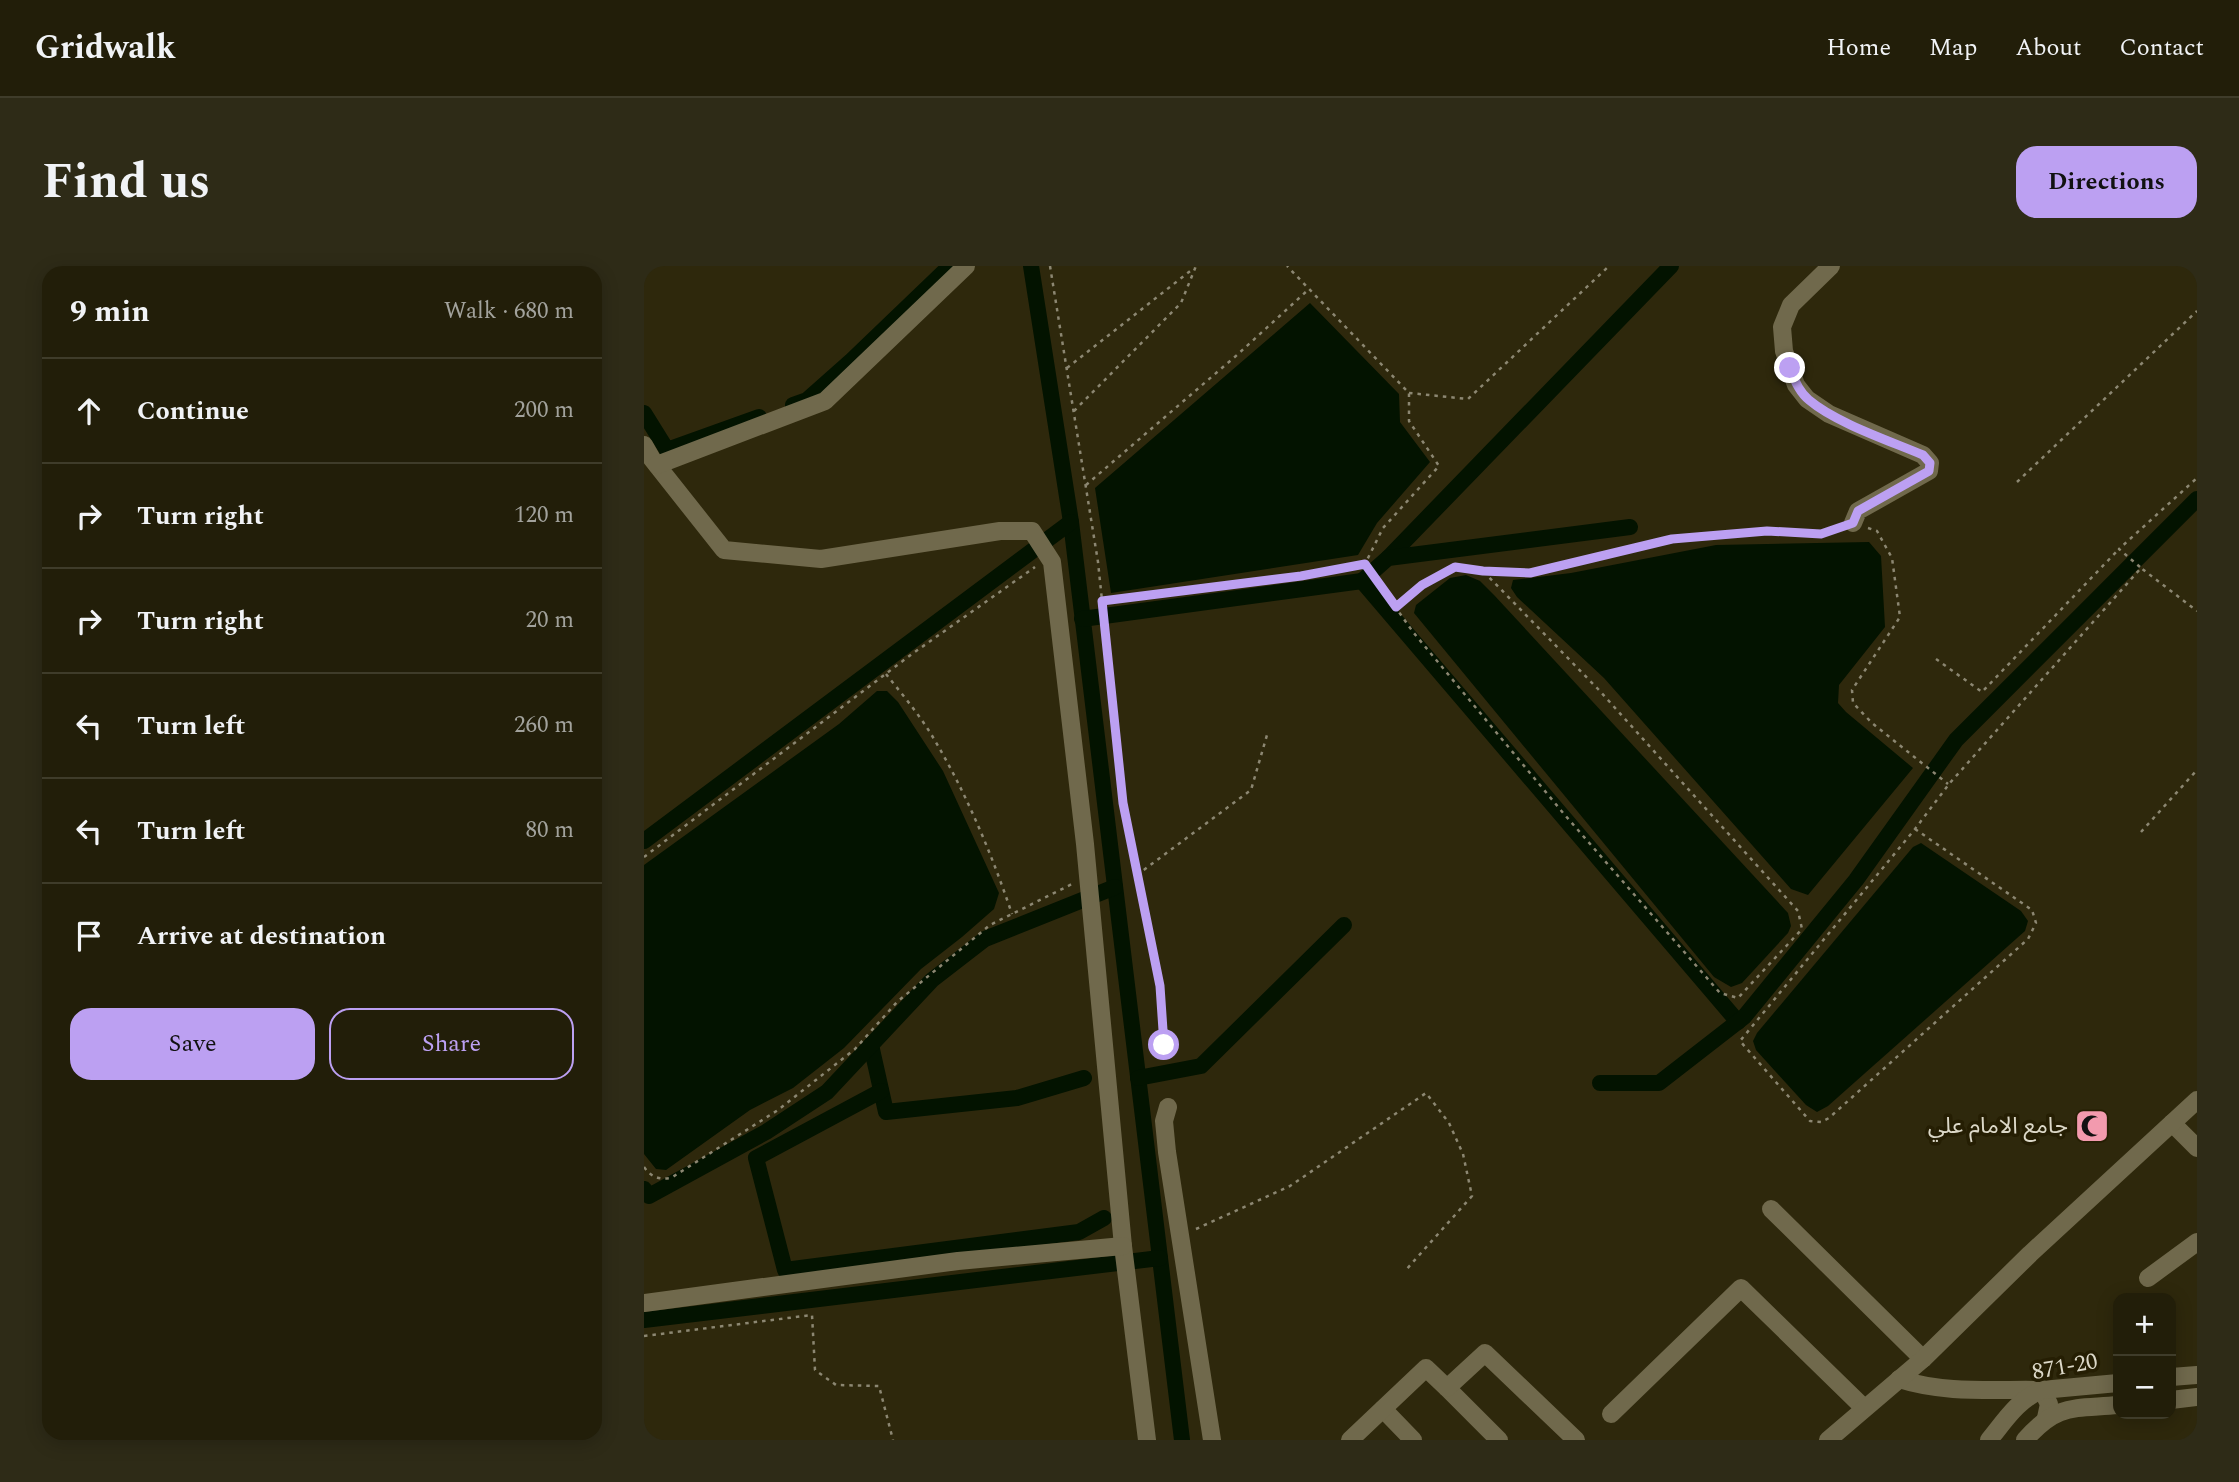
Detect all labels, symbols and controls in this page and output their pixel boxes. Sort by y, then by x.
text: Gridwalk [35,23,176,73]
text: Home [1826,30,1891,66]
text: Map [1929,30,1977,66]
text: About [2015,30,2081,66]
text: Contact [2119,30,2204,66]
text: Find us [42,145,210,220]
button: Directions [2016,146,2197,218]
text: 9 min [70,289,150,335]
text: Walk · 680 m [444,294,574,329]
route end [1774,352,1805,383]
text: Continue [137,391,249,431]
icon: ahead [70,392,108,430]
text: 200 m [514,393,574,428]
text: Turn right [137,496,264,536]
icon: right [70,497,108,535]
text: 120 m [514,498,574,533]
text: Turn right [137,601,264,641]
icon: right [70,602,108,640]
text: 20 m [525,603,574,638]
text: Turn left [137,706,245,746]
icon: left [70,707,108,745]
text: 260 m [514,708,574,743]
text: Turn left [137,811,245,851]
icon: left [70,812,108,850]
text: 80 m [525,813,574,848]
text: Arrive at destination [137,916,386,956]
icon: arrive [70,917,108,955]
button: Save [70,1008,315,1080]
button: Share [329,1008,574,1080]
route start [1148,1029,1179,1060]
mosque icon: جامع اﻻمام علي [2073,1107,2111,1145]
place label: جامع اﻻمام علي [1928,1109,2068,1144]
map controls [2113,1293,2176,1419]
button: + [2113,1293,2176,1356]
street label: 871-20 [2029,1344,2101,1390]
button: − [2113,1356,2176,1419]

